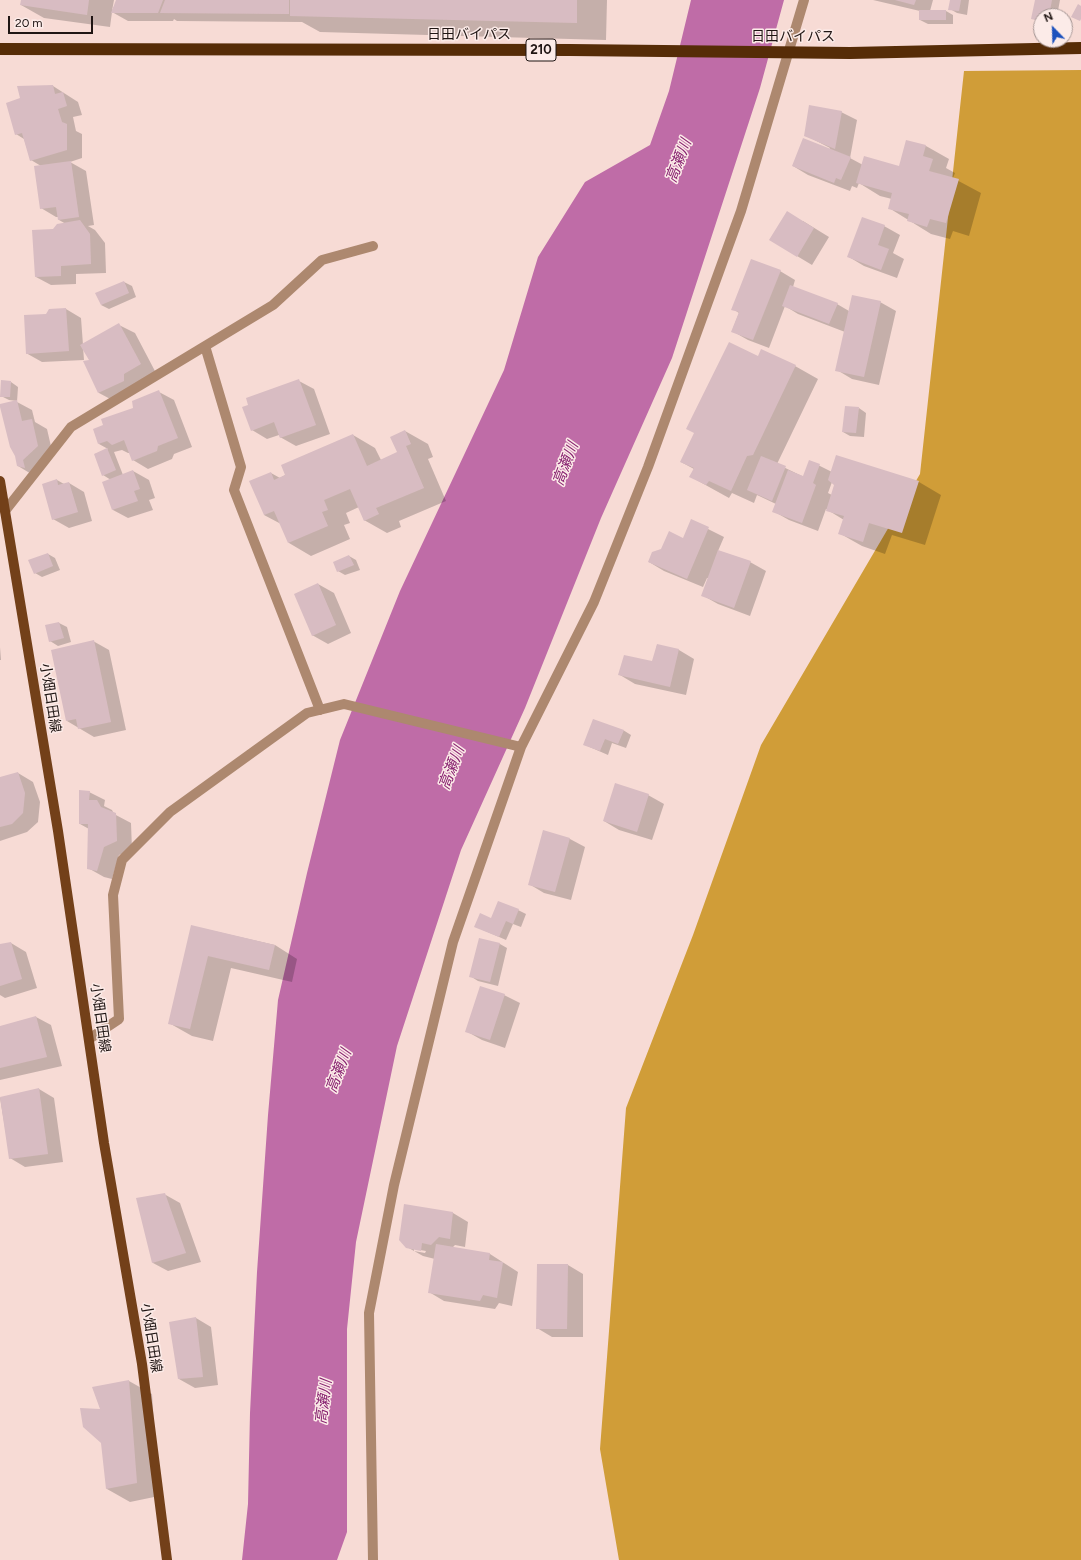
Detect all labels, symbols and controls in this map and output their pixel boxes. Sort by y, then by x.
scale bar [10,8,95,34]
north arrow [1033,8,1073,48]
text: N [1042,10,1055,25]
text: 20 m [15,16,43,30]
street label: 日田バイパス [427,27,511,43]
street label: 日田バイパス [751,29,835,45]
road number: 210 [526,39,556,61]
water label: 高瀬川 [663,137,695,185]
water label: 高瀬川 [550,440,582,488]
street label: 小畑日田線 [36,662,64,734]
water label: 高瀬川 [436,744,468,792]
street label: 小畑日田線 [87,982,113,1054]
water label: 高瀬川 [323,1047,355,1095]
street label: 小畑日田線 [137,1302,165,1374]
water label: 高瀬川 [312,1379,336,1425]

